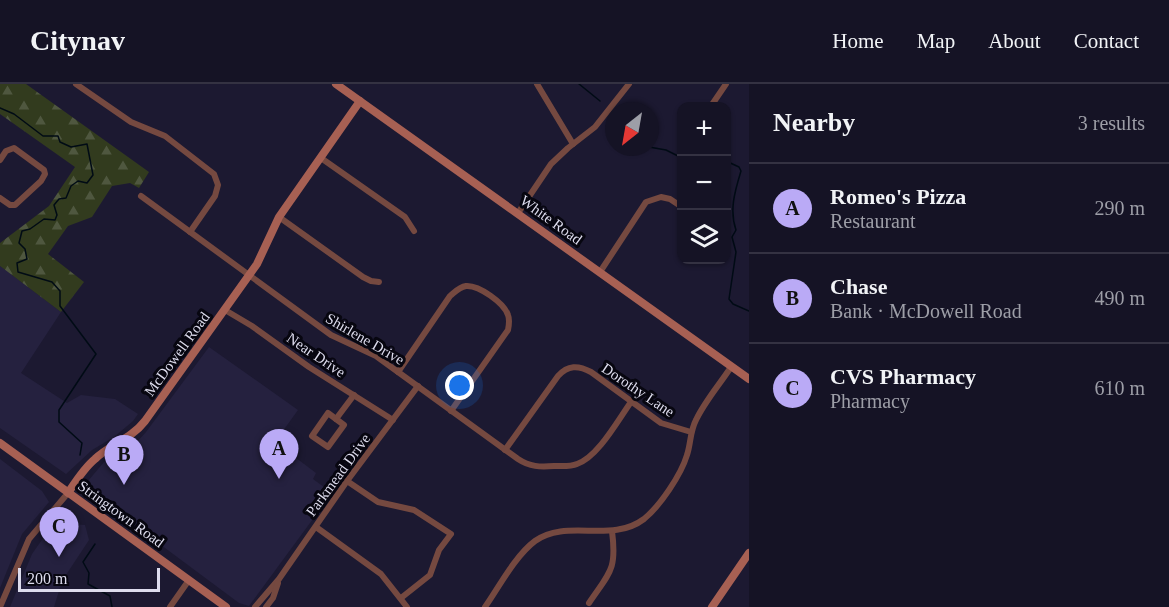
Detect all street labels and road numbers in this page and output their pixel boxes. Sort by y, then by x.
street label: White Road [517,192,585,248]
street label: McDowell Road [141,309,213,399]
street label: Shirlene Drive [323,310,407,368]
street label: Near Drive [284,330,349,381]
street label: Dorothy Lane [599,360,677,420]
street label: Parkmead Drive [303,430,373,519]
street label: Stringtown Road [75,478,167,551]

